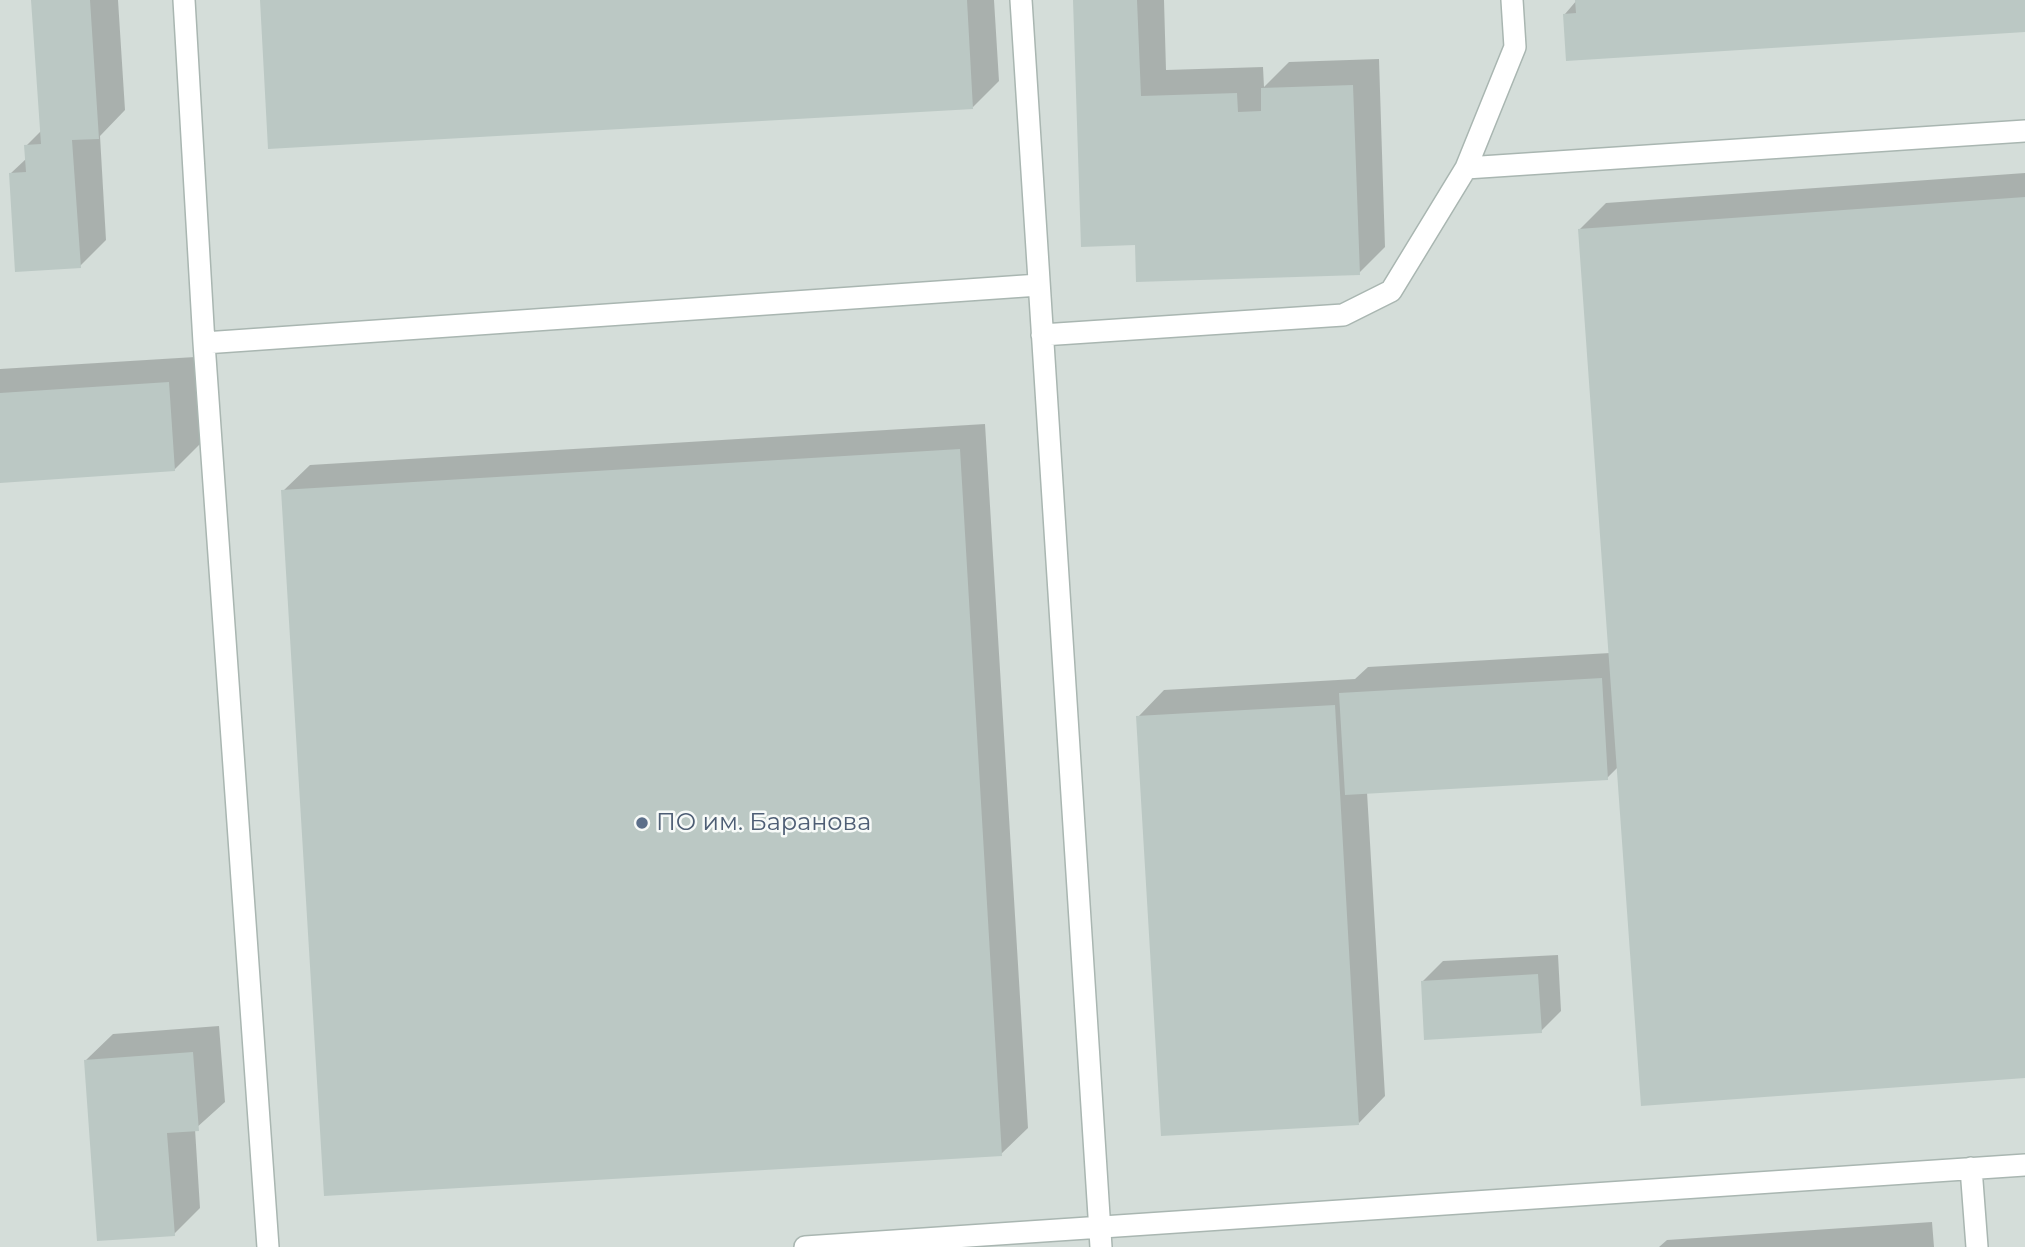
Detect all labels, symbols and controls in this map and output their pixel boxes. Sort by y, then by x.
place label: ПО им. Баранова [656,809,871,837]
marker: ПО им. Баранова [634,815,650,831]

